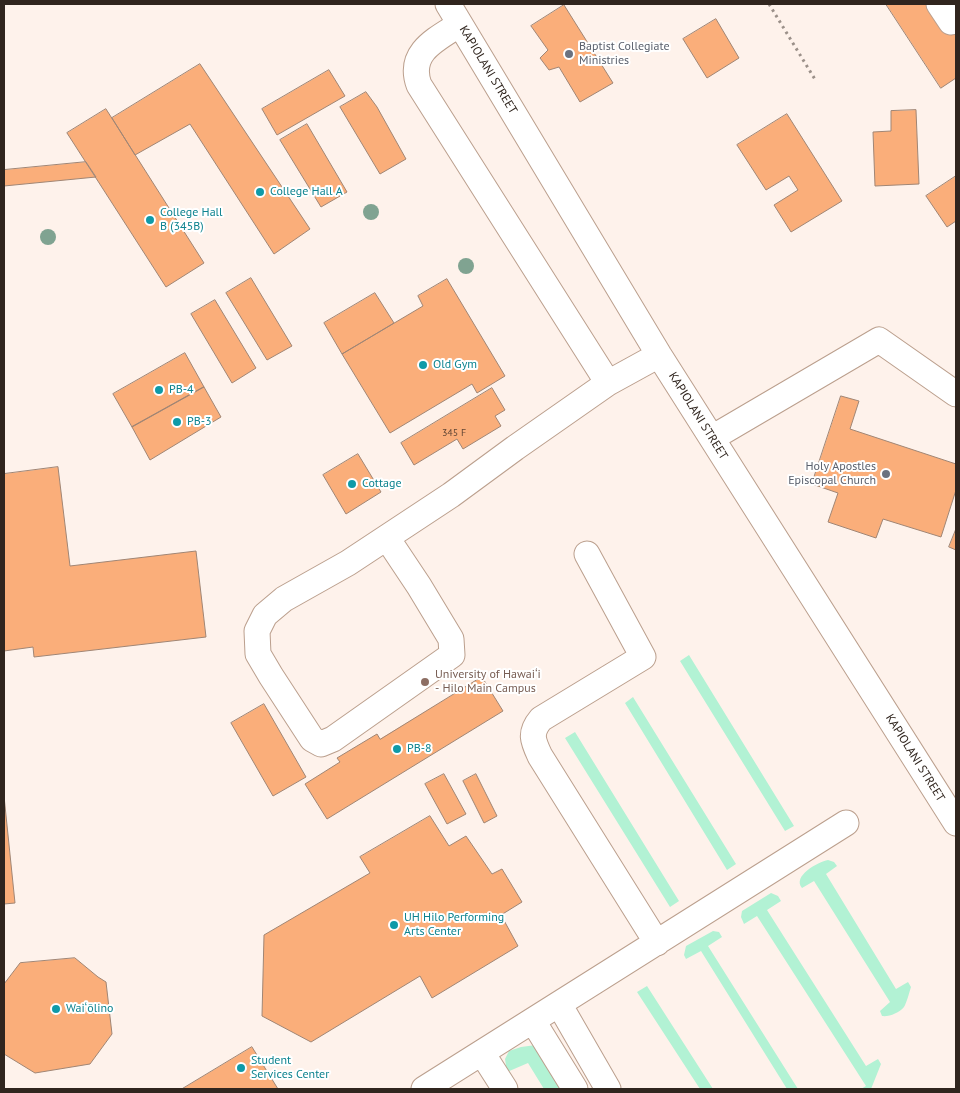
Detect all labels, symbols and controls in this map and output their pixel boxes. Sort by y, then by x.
street label: KAPIOLANI STREET [456,23,520,117]
place label: Baptist Collegiate Ministries [579,40,670,68]
marker: Baptist Collegiate Ministries [563,48,575,60]
place label: College Hall A [270,185,343,199]
marker: College Hall A [254,186,266,198]
place label: College Hall B (345B) [160,206,223,234]
marker: College Hall B (345B) [144,214,156,226]
place label: Old Gym [433,358,477,372]
marker: Old Gym [417,359,429,371]
street label: KAPIOLANI STREET [665,370,731,462]
place label: PB-4 [169,383,194,397]
marker: PB-4 [153,384,165,396]
place label: PB-3 [187,415,212,429]
marker: PB-3 [171,416,183,428]
house number: 345 F [442,427,466,439]
place label: Holy Apostles Episcopal Church [788,460,876,488]
marker: Holy Apostles Episcopal Church [880,468,892,480]
place label: Cottage [362,477,401,491]
marker: Cottage [346,478,358,490]
place label: University of Hawaiʻi - Hilo Main Campus [435,668,541,696]
marker: University of Hawaiʻi - Hilo Main Campus [419,676,431,688]
street label: KAPIOLANI STREET [882,712,948,804]
place label: PB-8 [407,742,432,756]
marker: PB-8 [391,743,403,755]
place label: UH Hilo Performing Arts Center [404,911,504,939]
marker: UH Hilo Performing Arts Center [388,919,400,931]
place label: Waiʻōlino [66,1002,113,1016]
marker: Waiʻōlino [50,1003,62,1015]
place label: Student Services Center [251,1054,329,1082]
marker: Student Services Center [235,1062,247,1074]

